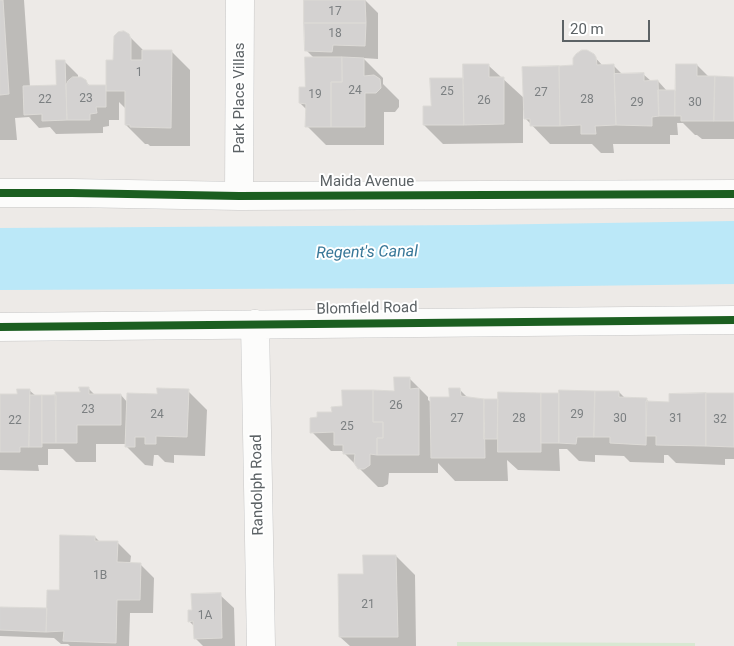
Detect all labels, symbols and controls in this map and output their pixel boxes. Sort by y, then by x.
house number: 17 [328,5,342,19]
scale bar [564,10,652,42]
text: 20 m [570,20,604,38]
house number: 18 [328,27,342,41]
street label: Park Place Villas [231,42,249,154]
house number: 1 [136,66,142,80]
house number: 24 [348,84,362,98]
house number: 25 [440,85,454,99]
house number: 27 [534,86,548,100]
house number: 19 [308,88,322,102]
house number: 23 [79,92,93,106]
house number: 22 [38,93,52,107]
house number: 28 [580,93,594,107]
house number: 26 [477,94,491,108]
house number: 29 [630,96,644,110]
house number: 30 [688,96,702,110]
street label: Maida Avenue [320,173,414,191]
water label: Regent's Canal [316,243,418,263]
street label: Blomfield Road [316,299,418,319]
house number: 26 [389,399,403,413]
house number: 23 [81,403,95,417]
house number: 24 [150,408,164,422]
house number: 29 [570,408,584,422]
house number: 27 [450,412,464,426]
house number: 28 [512,412,526,426]
house number: 30 [613,412,627,426]
house number: 31 [669,412,683,426]
house number: 32 [713,413,727,427]
house number: 22 [8,414,22,428]
house number: 25 [340,420,354,434]
street label: Randolph Road [248,434,268,536]
house number: 1B [93,569,107,583]
house number: 21 [361,598,375,612]
house number: 1A [198,609,212,623]

